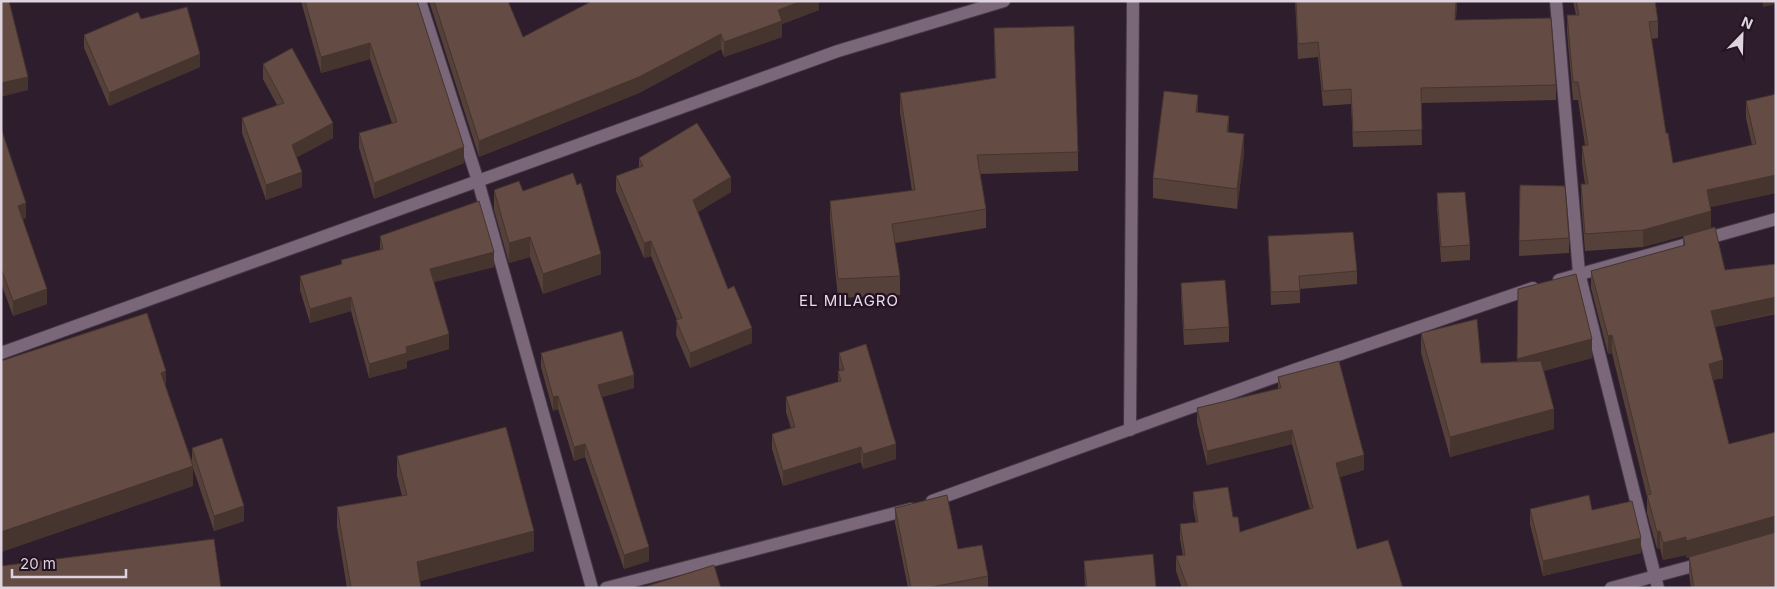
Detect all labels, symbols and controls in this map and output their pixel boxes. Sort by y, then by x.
north arrow [1717,10,1767,60]
text: N [1739,13,1756,32]
district label: EL MILAGRO [799,291,899,310]
scale bar [12,546,126,578]
text: 20 m [20,554,56,573]

